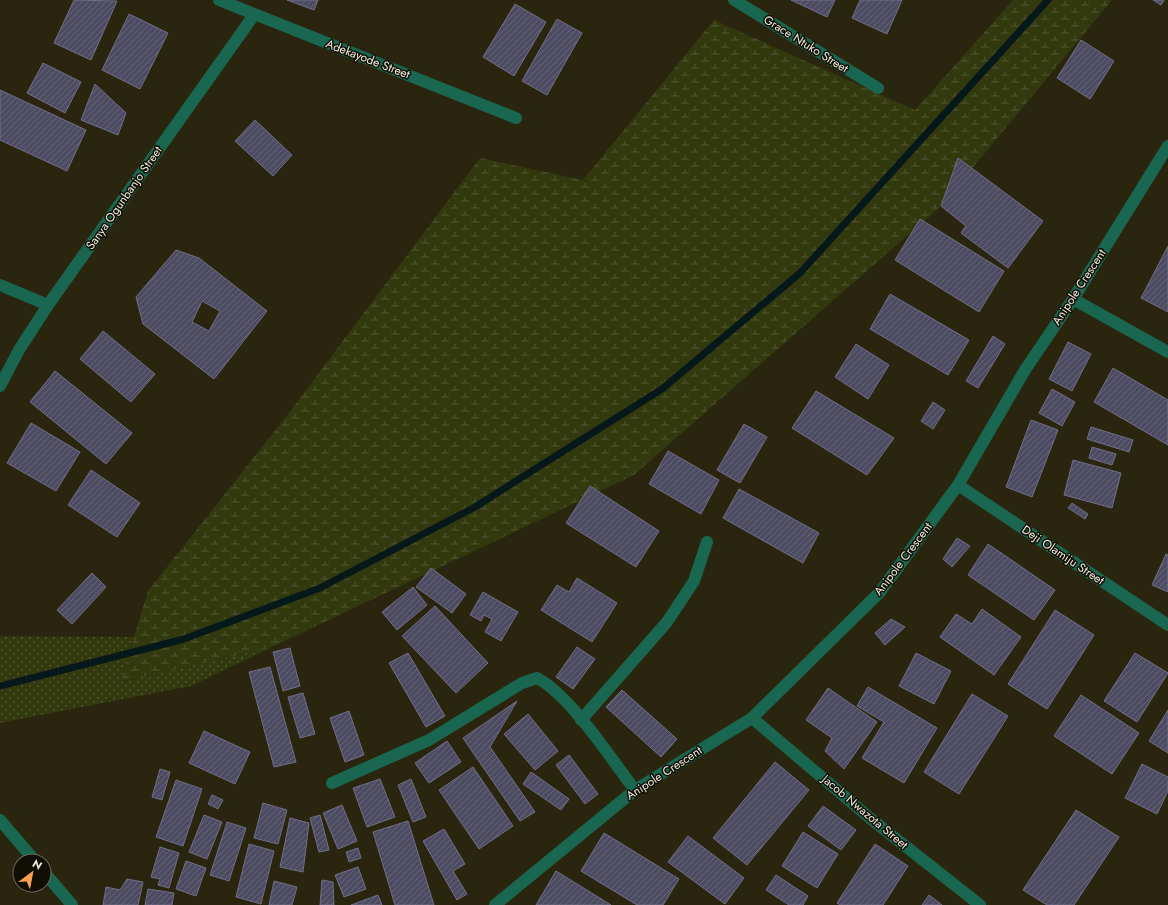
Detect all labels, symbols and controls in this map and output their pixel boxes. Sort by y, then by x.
street label: Grace Ntuko Street [760,11,852,77]
street label: Adekayode Street [323,35,413,83]
street label: Sanya Ogunbanjo Street [81,142,167,253]
street label: Anipole Crescent [1048,245,1110,329]
street label: Anipole Crescent [869,519,937,599]
street label: Deji Olamiju Street [1018,521,1108,589]
street label: Anipole Crescent [622,742,706,804]
street label: Jacob Nwazota Street [817,769,912,853]
north arrow [12,853,52,893]
text: N [29,855,45,874]

